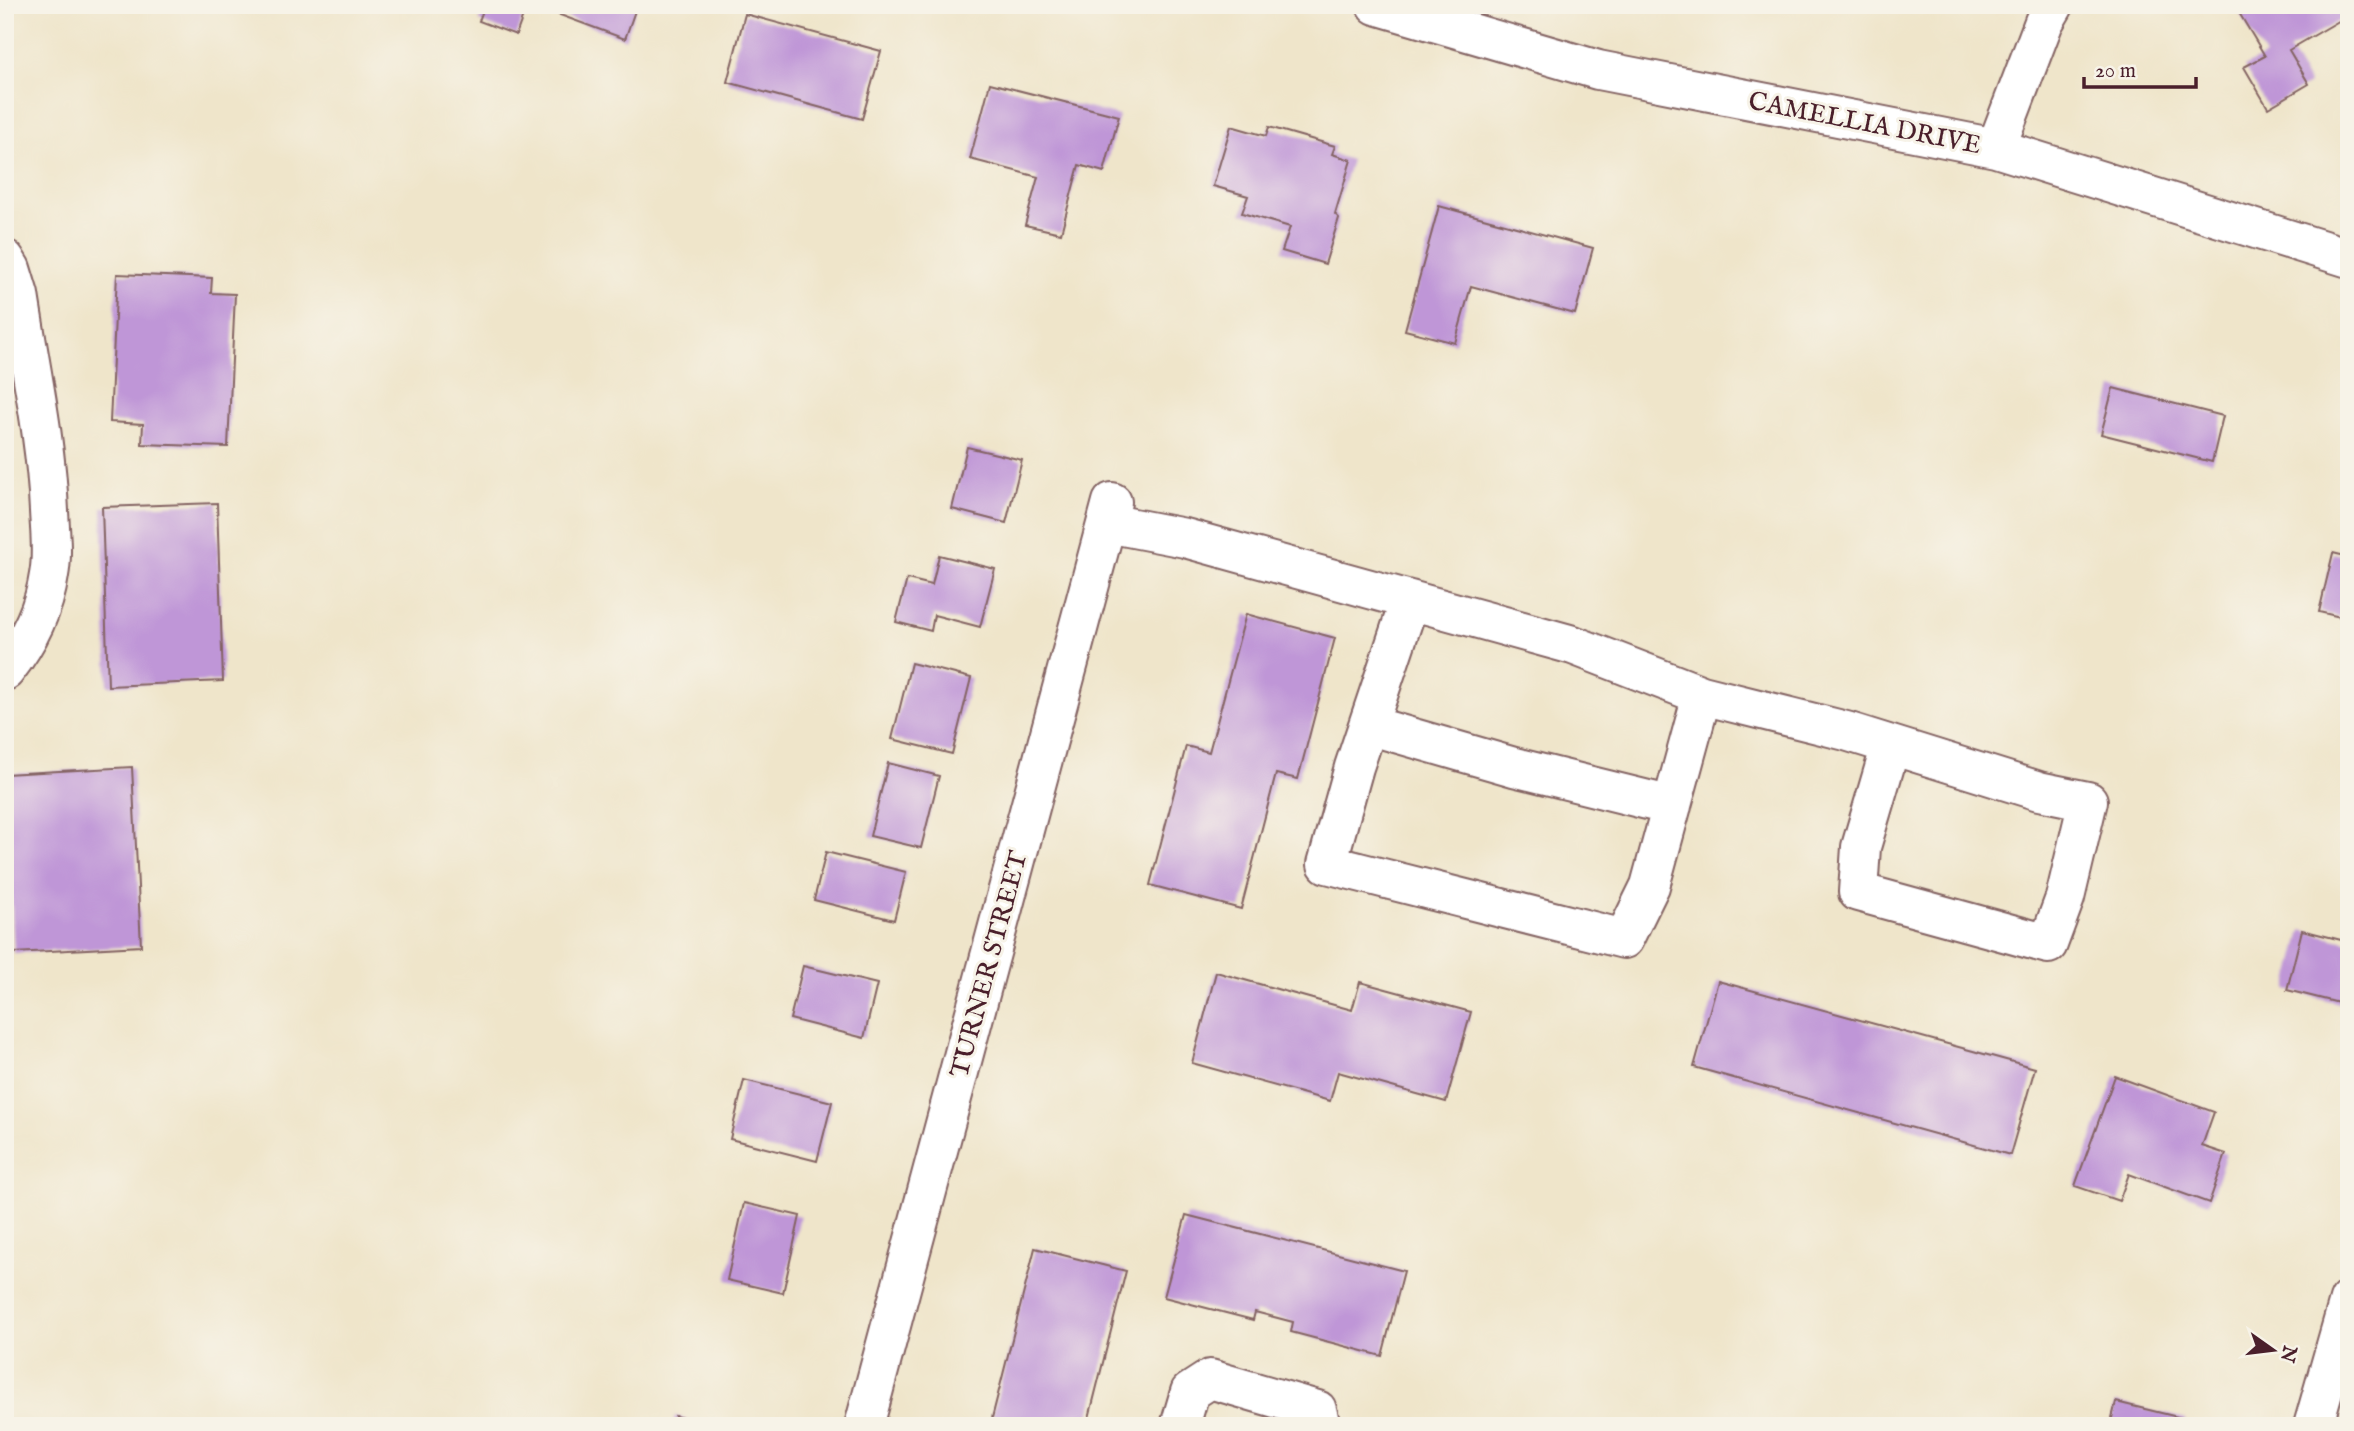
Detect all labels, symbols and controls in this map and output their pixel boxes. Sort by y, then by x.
scale bar [2084,46,2196,90]
text: 20 m [2095,58,2136,85]
street label: CAMELLIA DRIVE [1746,85,1984,162]
street label: TURNER STREET [943,847,1036,1081]
north arrow [2238,1316,2308,1386]
text: N [2274,1342,2301,1365]

